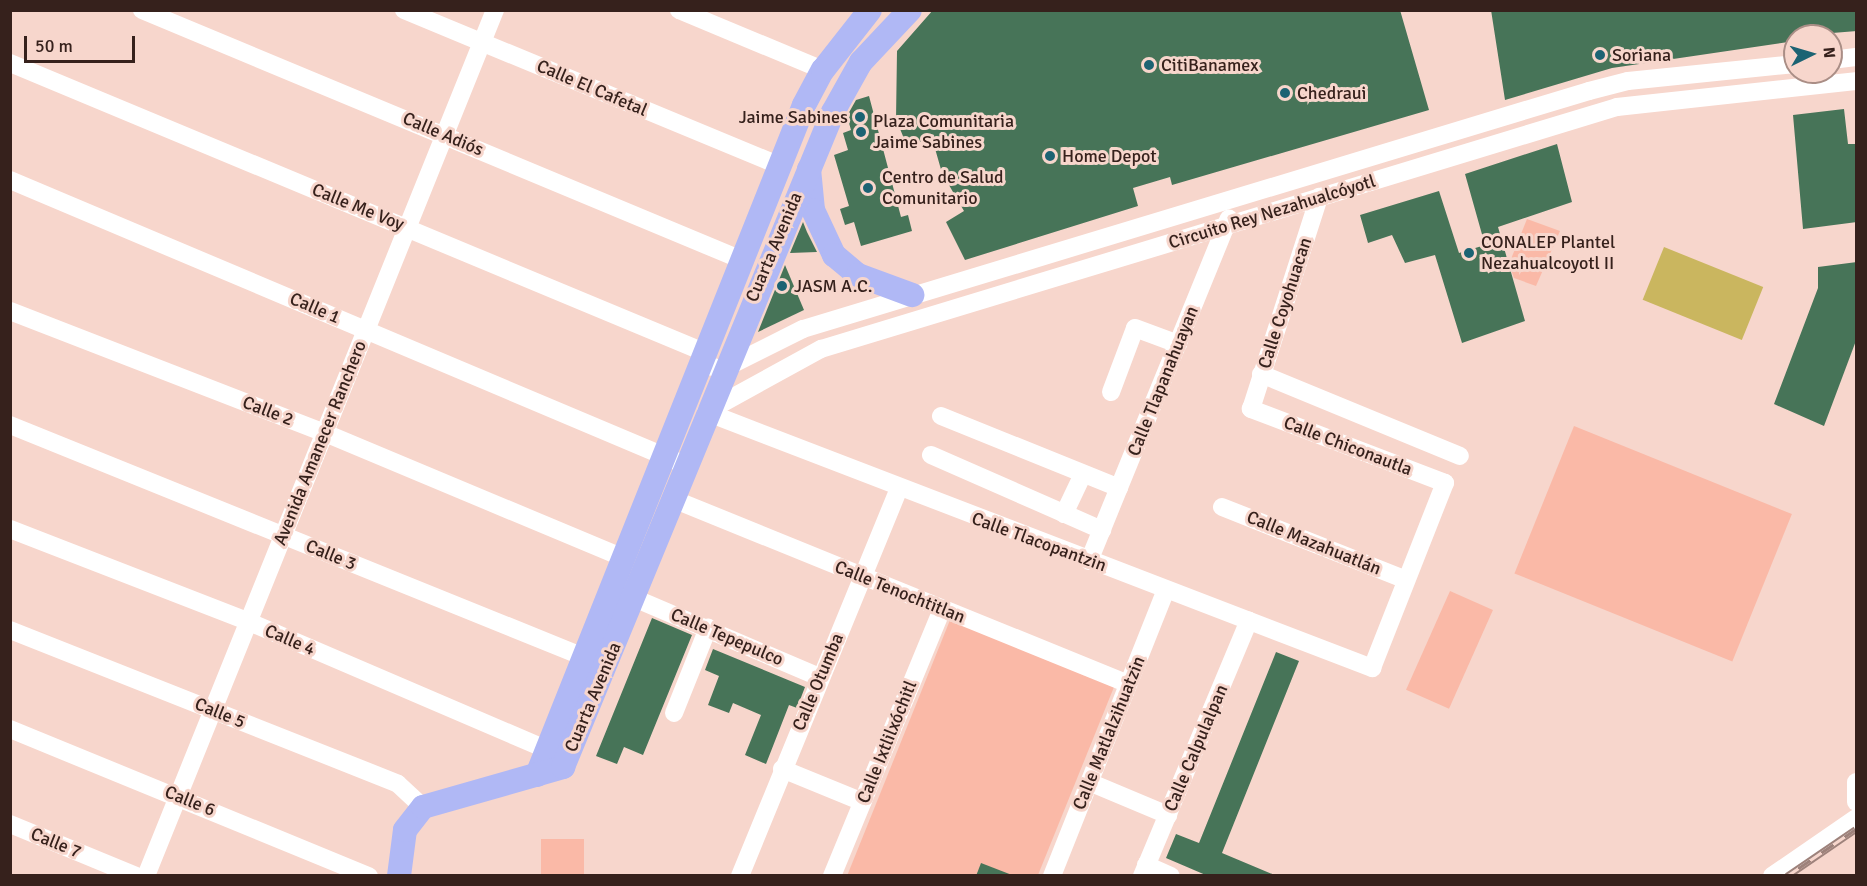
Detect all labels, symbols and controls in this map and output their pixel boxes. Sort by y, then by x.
scale bar [27,24,138,62]
north arrow [1783,24,1843,84]
text: 50 m [35,35,73,57]
place label: Soriana [1612,44,1671,66]
text: N [1818,46,1839,59]
marker: Soriana [1593,48,1607,62]
place label: CitiBanamex [1161,54,1259,76]
street label: Calle El Cafetal [534,55,650,121]
marker: CitiBanamex [1142,58,1156,72]
place label: Chedraui [1297,82,1366,104]
marker: Chedraui [1278,86,1292,100]
place label: Jaime Sabines [739,106,848,128]
street label: Calle Adiós [399,107,487,161]
marker: Jaime Sabines [853,110,867,124]
place label: Plaza Comunitaria Jaime Sabines [873,111,1014,154]
marker: Plaza Comunitaria Jaime Sabines [854,125,868,139]
place label: Home Depot [1062,145,1157,167]
marker: Home Depot [1043,149,1057,163]
place label: Centro de Salud Comunitario [882,167,1004,210]
street label: Circuito Rey Nezahualcóyotl [1166,170,1378,254]
street label: Calle Me Voy [309,179,407,235]
marker: Centro de Salud Comunitario [859,179,877,197]
street label: Cuarta Avenida [741,189,807,305]
place label: CONALEP Plantel Nezahualcoyotl II [1481,232,1615,274]
street label: Calle Coyohuacan [1254,235,1316,371]
marker: CONALEP Plantel Nezahualcoyotl II [1462,246,1476,260]
place label: JASM A.C. [794,275,873,297]
marker: JASM A.C. [775,279,789,293]
street label: Calle 1 [286,288,344,328]
street label: Calle Tlapanahuayan [1123,303,1203,459]
street label: Avenida Amanecer Ranchero [269,338,371,548]
street label: Calle 2 [240,391,296,431]
street label: Calle Chiconautla [1281,412,1415,480]
street label: Calle Mazahuatlán [1244,506,1384,580]
street label: Calle Tlacopantzin [969,508,1109,576]
street label: Calle 3 [302,535,360,575]
street label: Calle Tenochtitlan [832,556,968,628]
street label: Calle Tepepulco [667,604,787,670]
street label: Calle 4 [261,620,319,660]
street label: Calle Otumba [788,630,848,734]
street label: Cuarta Avenida [560,639,626,755]
street label: Calle Matlalzihuatzin [1068,653,1150,813]
street label: Calle Ixtlilxóchitl [853,677,921,807]
street label: Calle Calpulalpan [1160,681,1232,815]
street label: Calle 5 [191,693,249,733]
street label: Calle 6 [161,781,219,821]
street label: Calle 7 [27,823,85,863]

